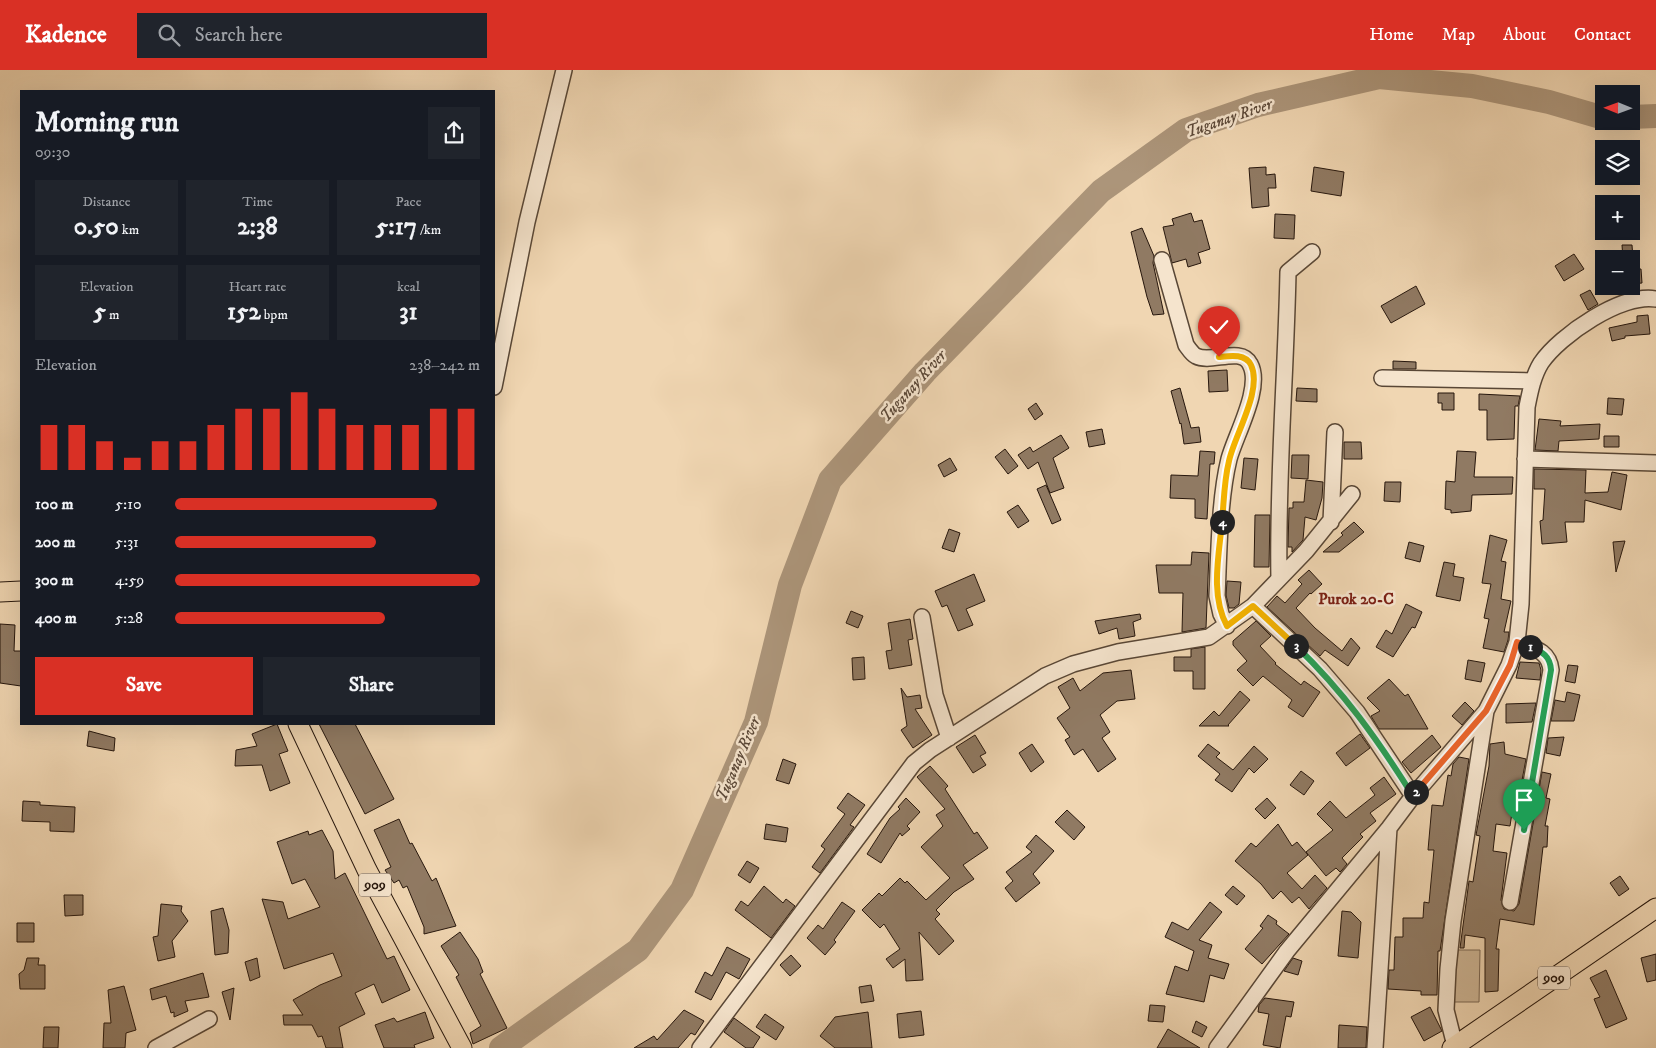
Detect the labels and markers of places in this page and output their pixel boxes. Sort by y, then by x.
pin [1198,306,1240,357]
pin: 4 [1210,510,1234,534]
pin: 3 [1284,634,1308,658]
pin: 1 [1518,634,1542,660]
pin [1503,779,1545,830]
pin: 2 [1404,780,1428,804]

